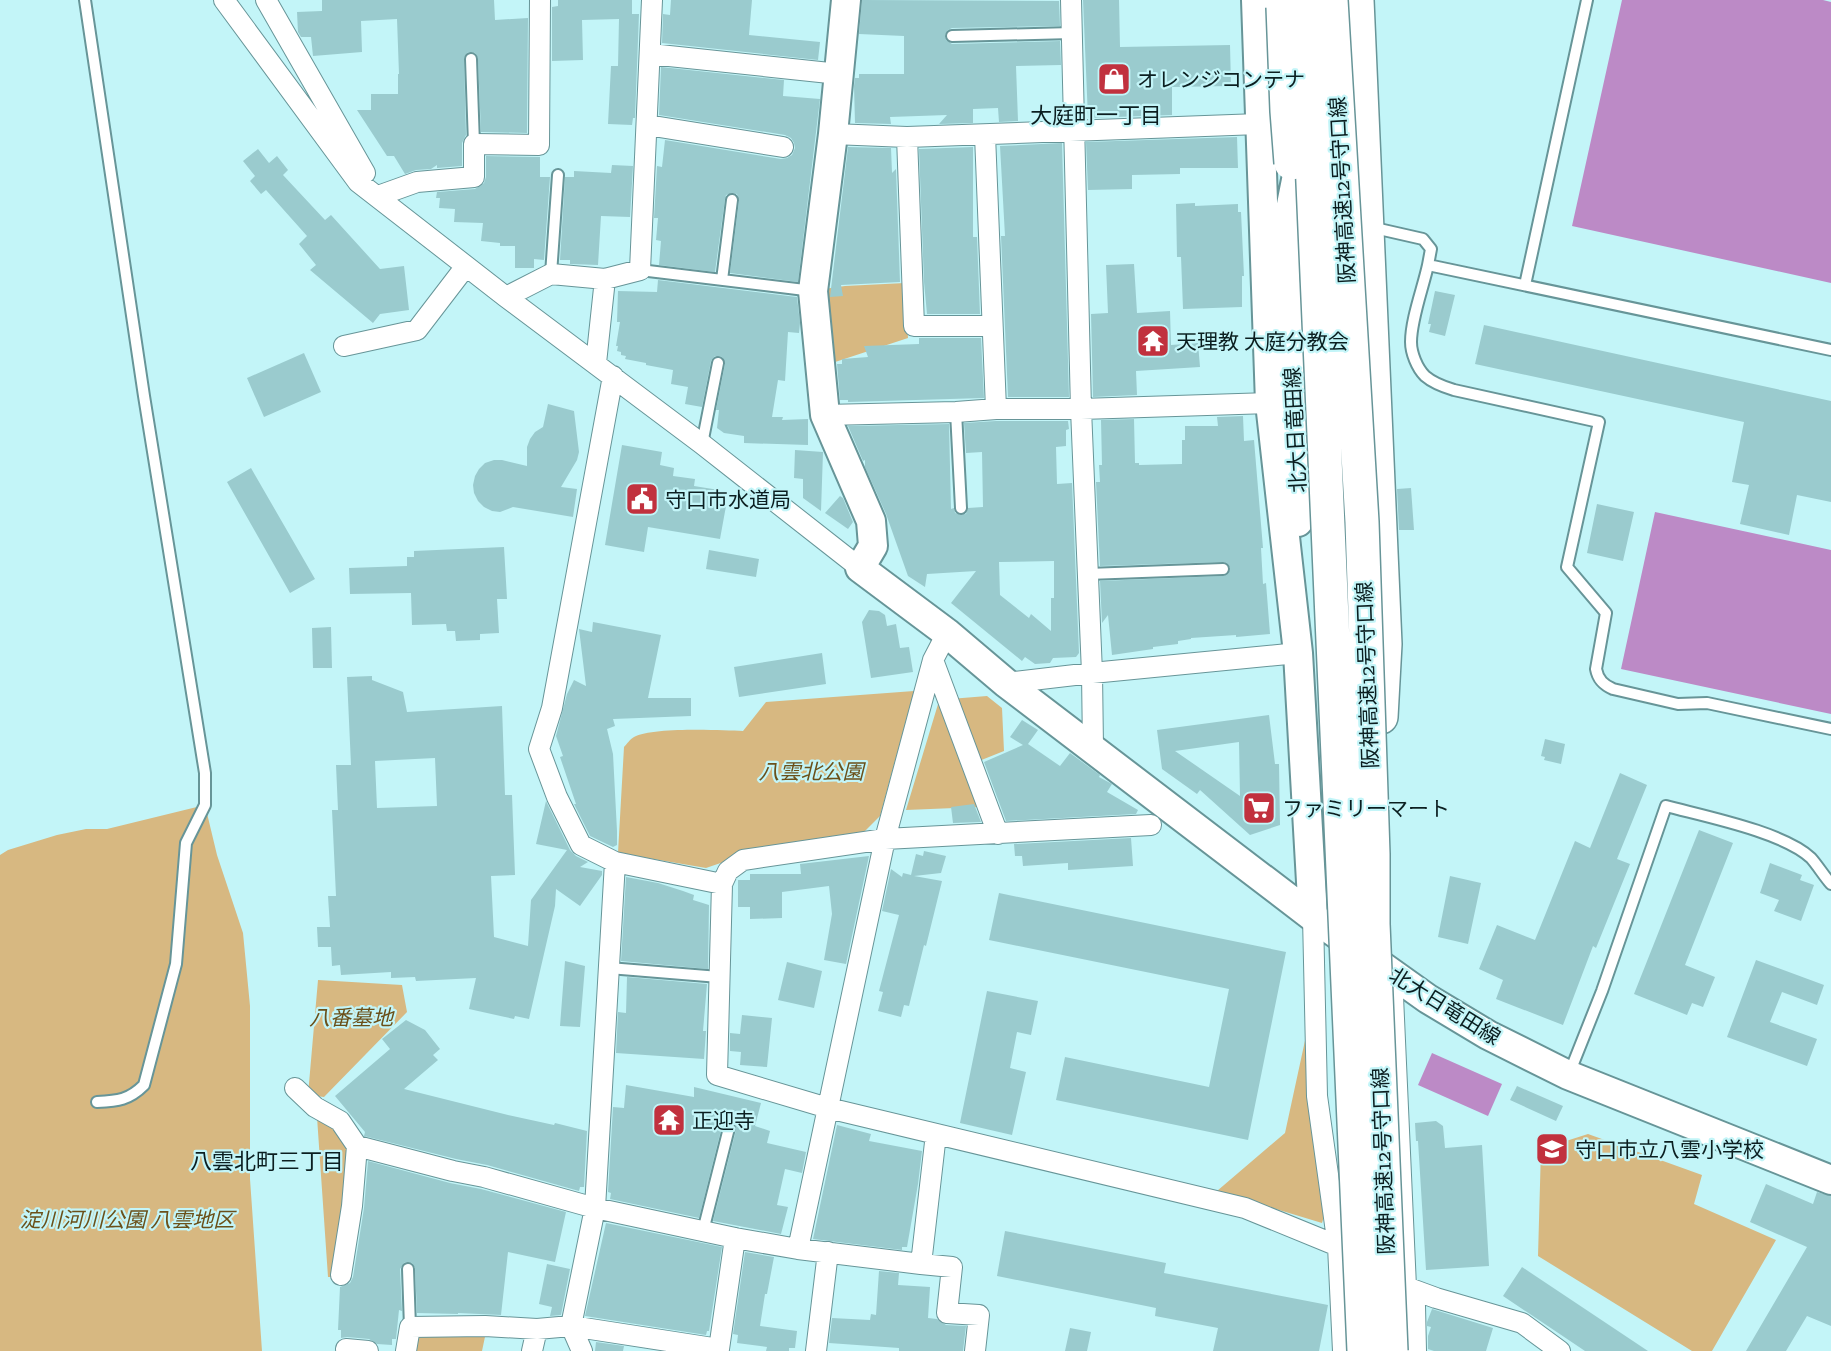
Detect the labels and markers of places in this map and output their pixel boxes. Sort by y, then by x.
shop icon: オレンジコンテナ [1096,61,1132,97]
place label: オレンジコンテナ [1137,67,1305,92]
temple icon: 天理教 大庭分教会 [1135,323,1171,359]
place label: 天理教 大庭分教会 [1176,329,1349,354]
public building icon: 守口市水道局 [624,481,660,517]
place label: 守口市水道局 [665,487,791,512]
supermarket icon: ファミリーマート [1241,790,1277,826]
place label: ファミリーマート [1282,796,1450,821]
temple icon: 正迎寺 [651,1102,687,1138]
place label: 正迎寺 [692,1108,755,1133]
school or university icon: 守口市立八雲小学校 [1534,1131,1570,1167]
place label: 守口市立八雲小学校 [1575,1137,1764,1162]

